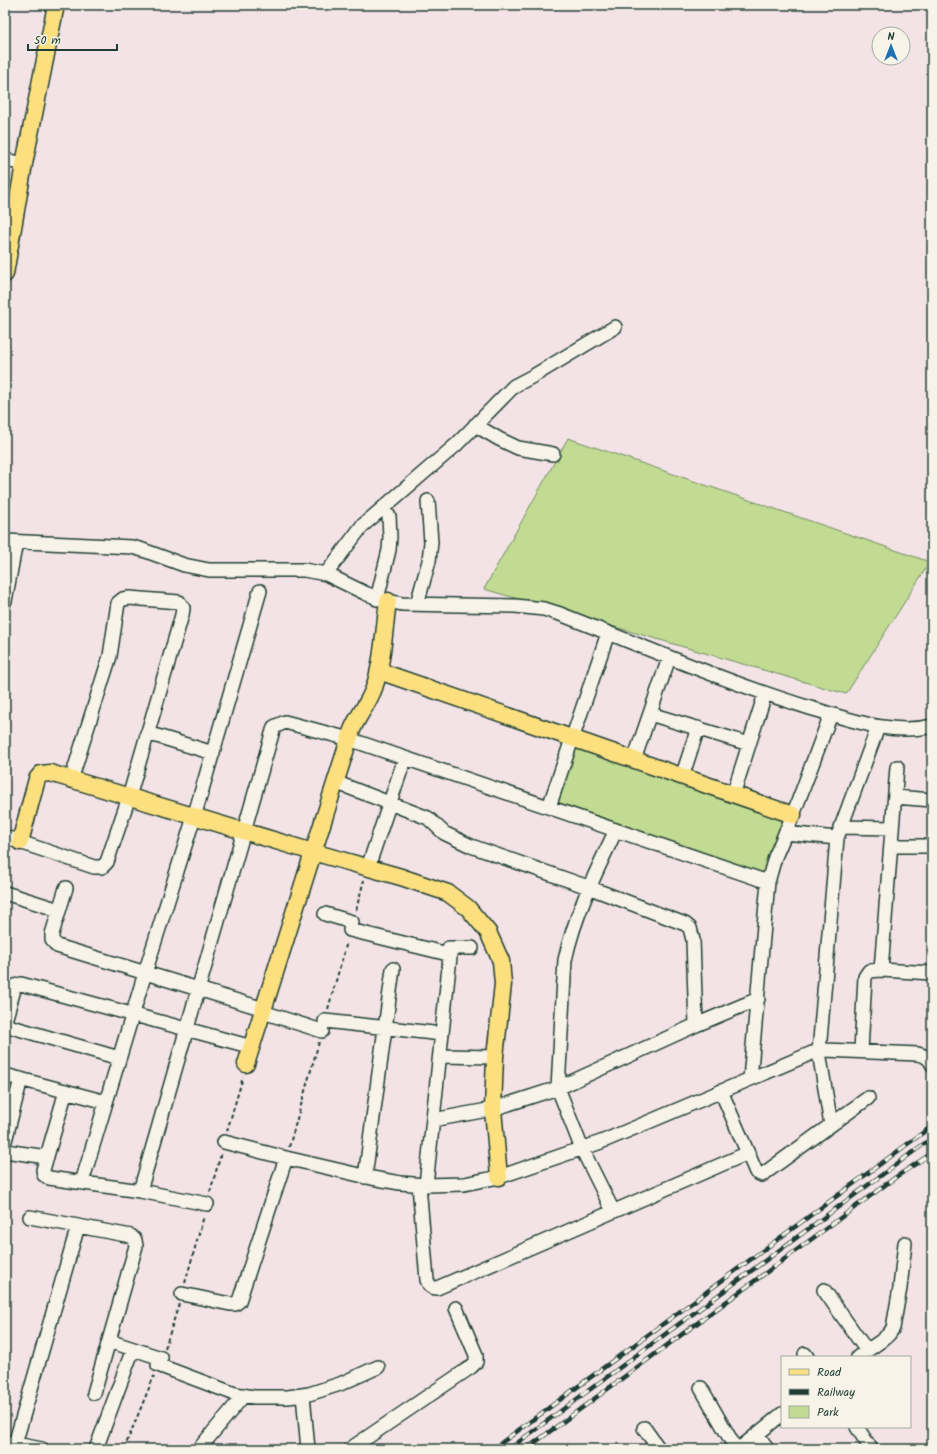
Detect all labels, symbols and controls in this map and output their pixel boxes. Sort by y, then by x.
scale bar [28,26,117,52]
north arrow [871,26,911,66]
text: N [888,28,895,46]
text: 50 m [34,31,61,50]
legend [781,1356,911,1428]
text: Road [817,1363,842,1382]
text: Railway [817,1383,855,1402]
text: Park [817,1403,839,1422]

